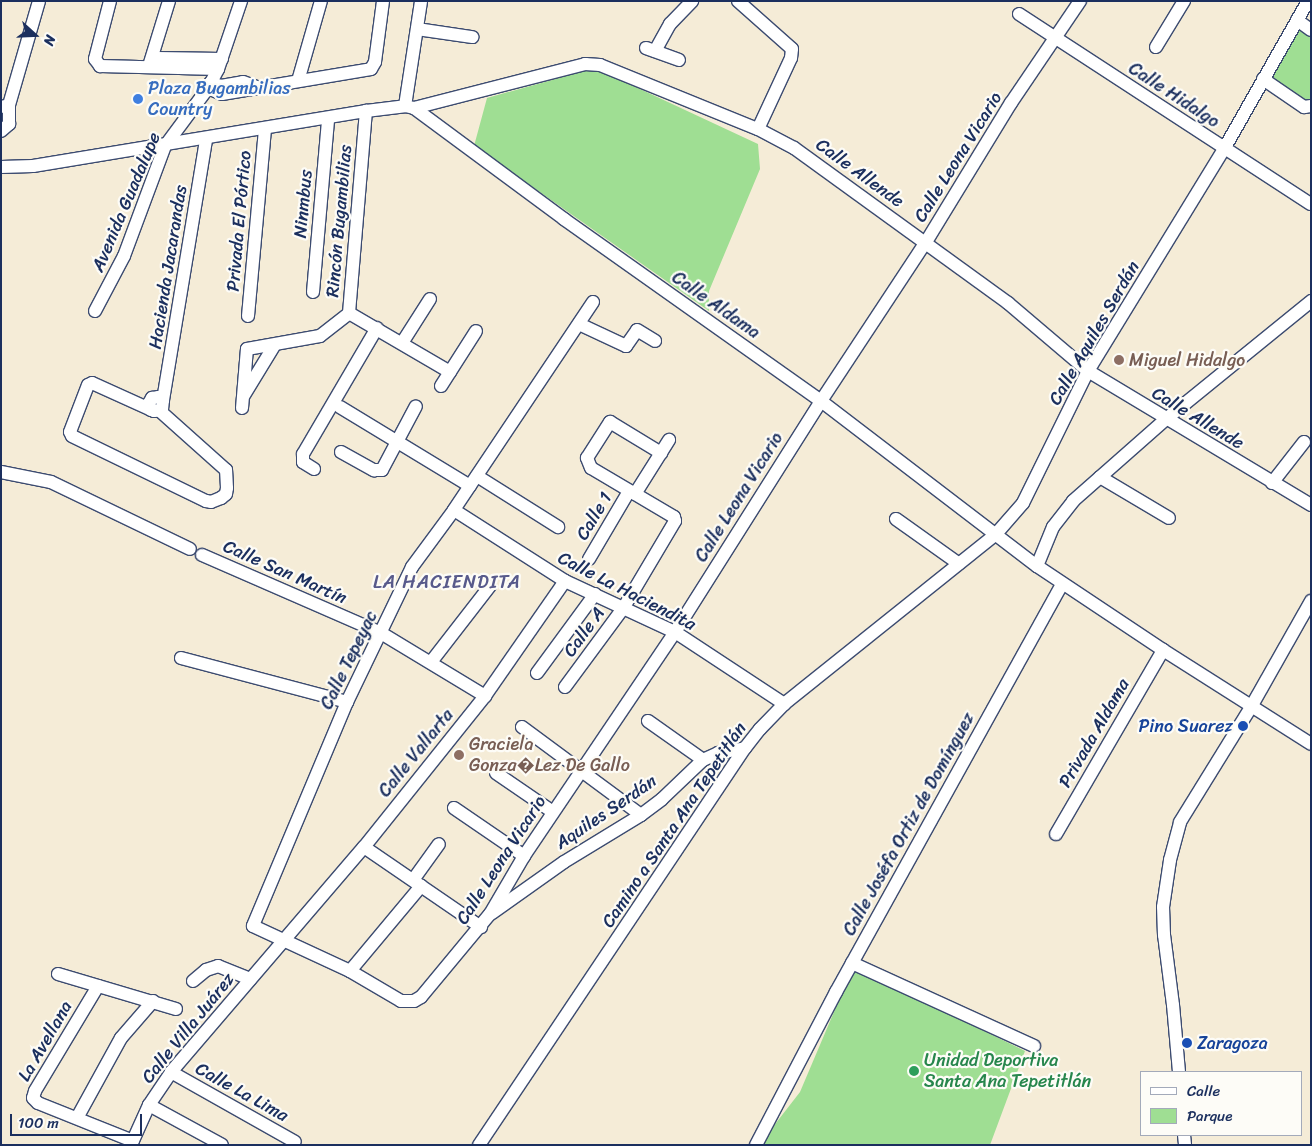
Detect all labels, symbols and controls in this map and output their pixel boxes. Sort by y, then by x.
north arrow [10,10,60,60]
text: N [36,31,63,49]
street label: Calle Hidalgo [1125,58,1223,132]
place label: Plaza Bugambilias Country [148,78,290,120]
street label: Calle Leona Vicario [909,88,1007,226]
marker: Plaza Bugambilias Country [132,93,144,105]
street label: Avenida Guadalupe [87,129,165,275]
street label: Calle Allende [811,134,909,212]
street label: Rincón Bugambilias [322,144,356,298]
street label: Privada El Pórtico [222,149,256,293]
street label: Ninmbus [289,169,317,239]
street label: Hacienda Jacarandas [144,183,192,351]
street label: Calle Aquiles Serdán [1044,258,1144,408]
street label: Calle Aldama [668,267,764,343]
place label: Miguel Hidalgo [1129,349,1245,371]
marker: Miguel Hidalgo [1113,354,1125,366]
street label: Calle Allende [1148,382,1248,454]
street label: Calle Leona Vicario [690,428,788,566]
street label: Calle 1 [571,488,617,544]
street label: Calle San Martín [220,535,350,609]
street label: Calle La Haciendita [554,547,700,635]
district label: LA HACIENDITA [372,571,522,593]
street label: Calle A [559,603,609,661]
street label: Calle Tepeyac [316,607,382,713]
street label: Privada Aldama [1054,675,1134,791]
street label: Calle Vallarta [374,705,458,801]
street label: Calle Joséfa Ortiz de Domínguez [838,708,980,940]
place label: Pino Suarez [1139,715,1233,737]
street label: Camino a Santa Ana Tepetitlán [597,718,751,932]
marker: Pino Suarez [1237,720,1249,732]
place label: Graciela Gonza�Lez De Gallo [469,734,630,776]
marker: Graciela Gonza�Lez De Gallo [453,749,465,761]
street label: Aquiles Serdán [551,770,661,854]
street label: Calle Leona Vicario [451,791,551,929]
street label: Calle Villa Juárez [137,968,239,1088]
street label: La Avellana [13,997,77,1085]
place label: Zaragoza [1197,1032,1268,1054]
marker: Zaragoza [1181,1037,1193,1049]
place label: Unidad Deportiva Santa Ana Tepetitlán [924,1050,1091,1092]
street label: Calle La Lima [192,1058,292,1126]
marker: Unidad Deportiva Santa Ana Tepetitlán [908,1065,920,1077]
legend [1140,1071,1302,1136]
text: Calle [1187,1078,1220,1104]
text: Parque [1187,1103,1232,1129]
scale bar [12,1104,145,1136]
text: 100 m [18,1110,59,1136]

